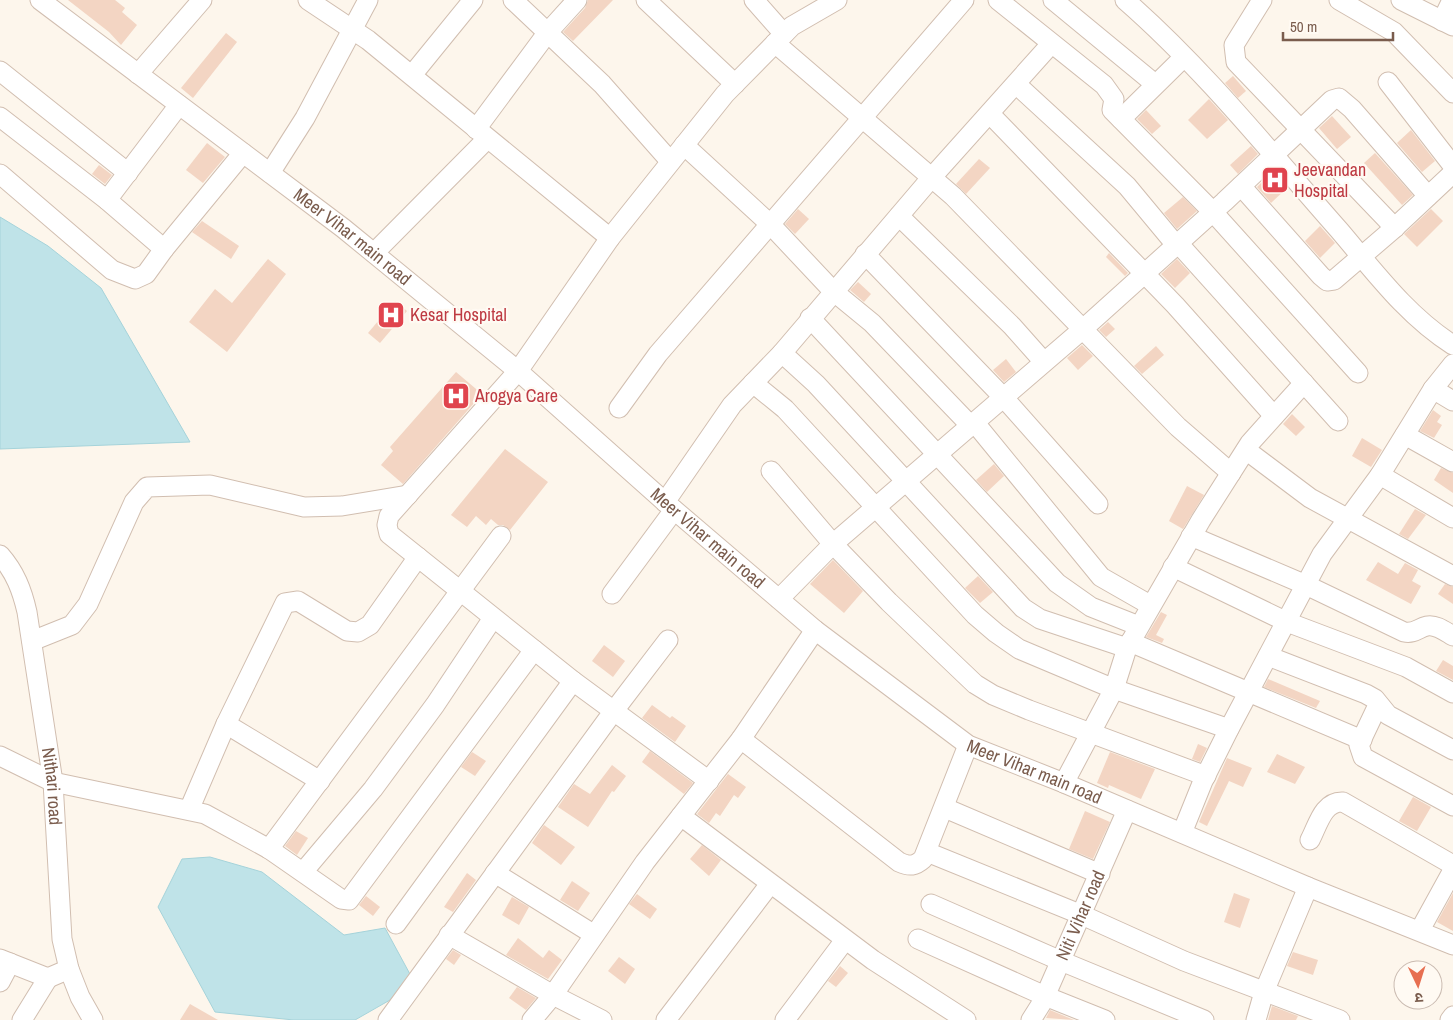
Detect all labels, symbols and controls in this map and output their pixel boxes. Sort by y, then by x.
scale bar [1283,10,1393,42]
text: 50 m [1290,16,1317,37]
place label: Jeevandan Hospital [1294,157,1366,203]
hospital icon: Jeevandan Hospital [1260,165,1290,195]
street label: Meer Vihar main road [289,182,417,291]
hospital icon: Kesar Hospital [376,300,406,330]
place label: Kesar Hospital [410,302,507,327]
hospital icon: Arogya Care [441,381,471,411]
place label: Arogya Care [474,383,558,408]
street label: Meer Vihar main road [645,482,771,594]
street label: Meer Vihar main road [963,733,1106,810]
street label: Nithari road [36,746,68,826]
street label: Niti Vihar road [1049,866,1111,964]
north arrow [1393,960,1443,1010]
text: उ [1413,989,1424,1007]

